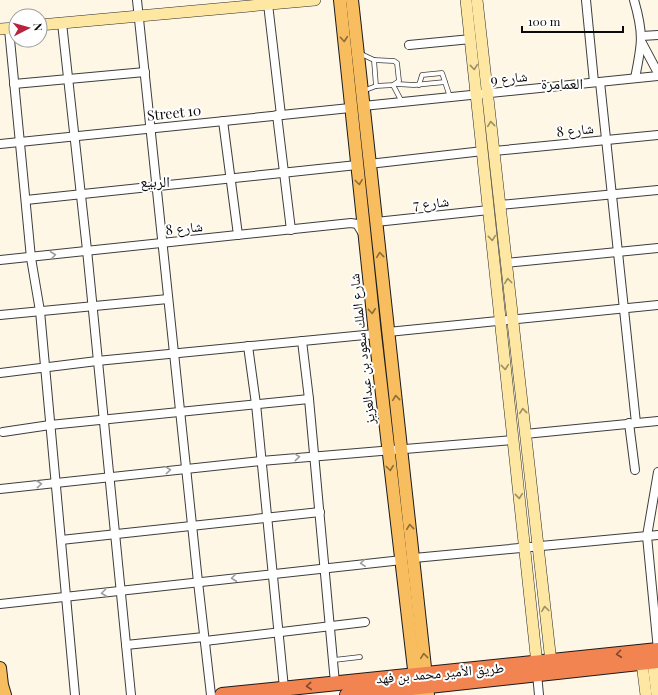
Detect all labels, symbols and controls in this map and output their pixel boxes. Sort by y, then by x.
north arrow [8,8,48,48]
scale bar [522,8,623,34]
text: 100 m [528,13,561,29]
text: N [31,22,46,32]
one-way arrow [339,36,348,42]
one-way arrow [469,64,478,70]
street label: شارع 9 [489,66,529,90]
district label: العمامرة [541,73,583,93]
street label: Street 10 [146,100,202,125]
street label: شارع 8 [555,118,595,142]
one-way arrow [487,121,496,127]
district label: الربيع [140,171,170,192]
one-way arrow [354,179,363,185]
street label: شارع 7 [412,191,450,215]
street label: شارع 8 [164,216,204,240]
one-way arrow [487,235,496,241]
one-way arrow [50,251,56,260]
one-way arrow [376,252,385,258]
street label: شارع الملك سعود بن عبدالعزيز [344,272,380,427]
one-way arrow [504,278,513,284]
one-way arrow [368,308,377,314]
one-way arrow [500,364,509,370]
one-way arrow [392,395,401,401]
one-way arrow [519,408,528,414]
one-way arrow [294,453,300,462]
one-way arrow [385,465,394,471]
one-way arrow [165,466,171,475]
one-way arrow [36,480,42,489]
one-way arrow [514,493,523,499]
one-way arrow [406,524,415,530]
one-way arrow [360,559,366,568]
one-way arrow [230,573,237,582]
one-way arrow [101,588,107,597]
one-way arrow [541,606,550,612]
one-way arrow [616,649,622,658]
one-way arrow [420,653,429,659]
street label: طريق الأمير محمد بن فهد [375,657,505,689]
one-way arrow [306,681,312,690]

